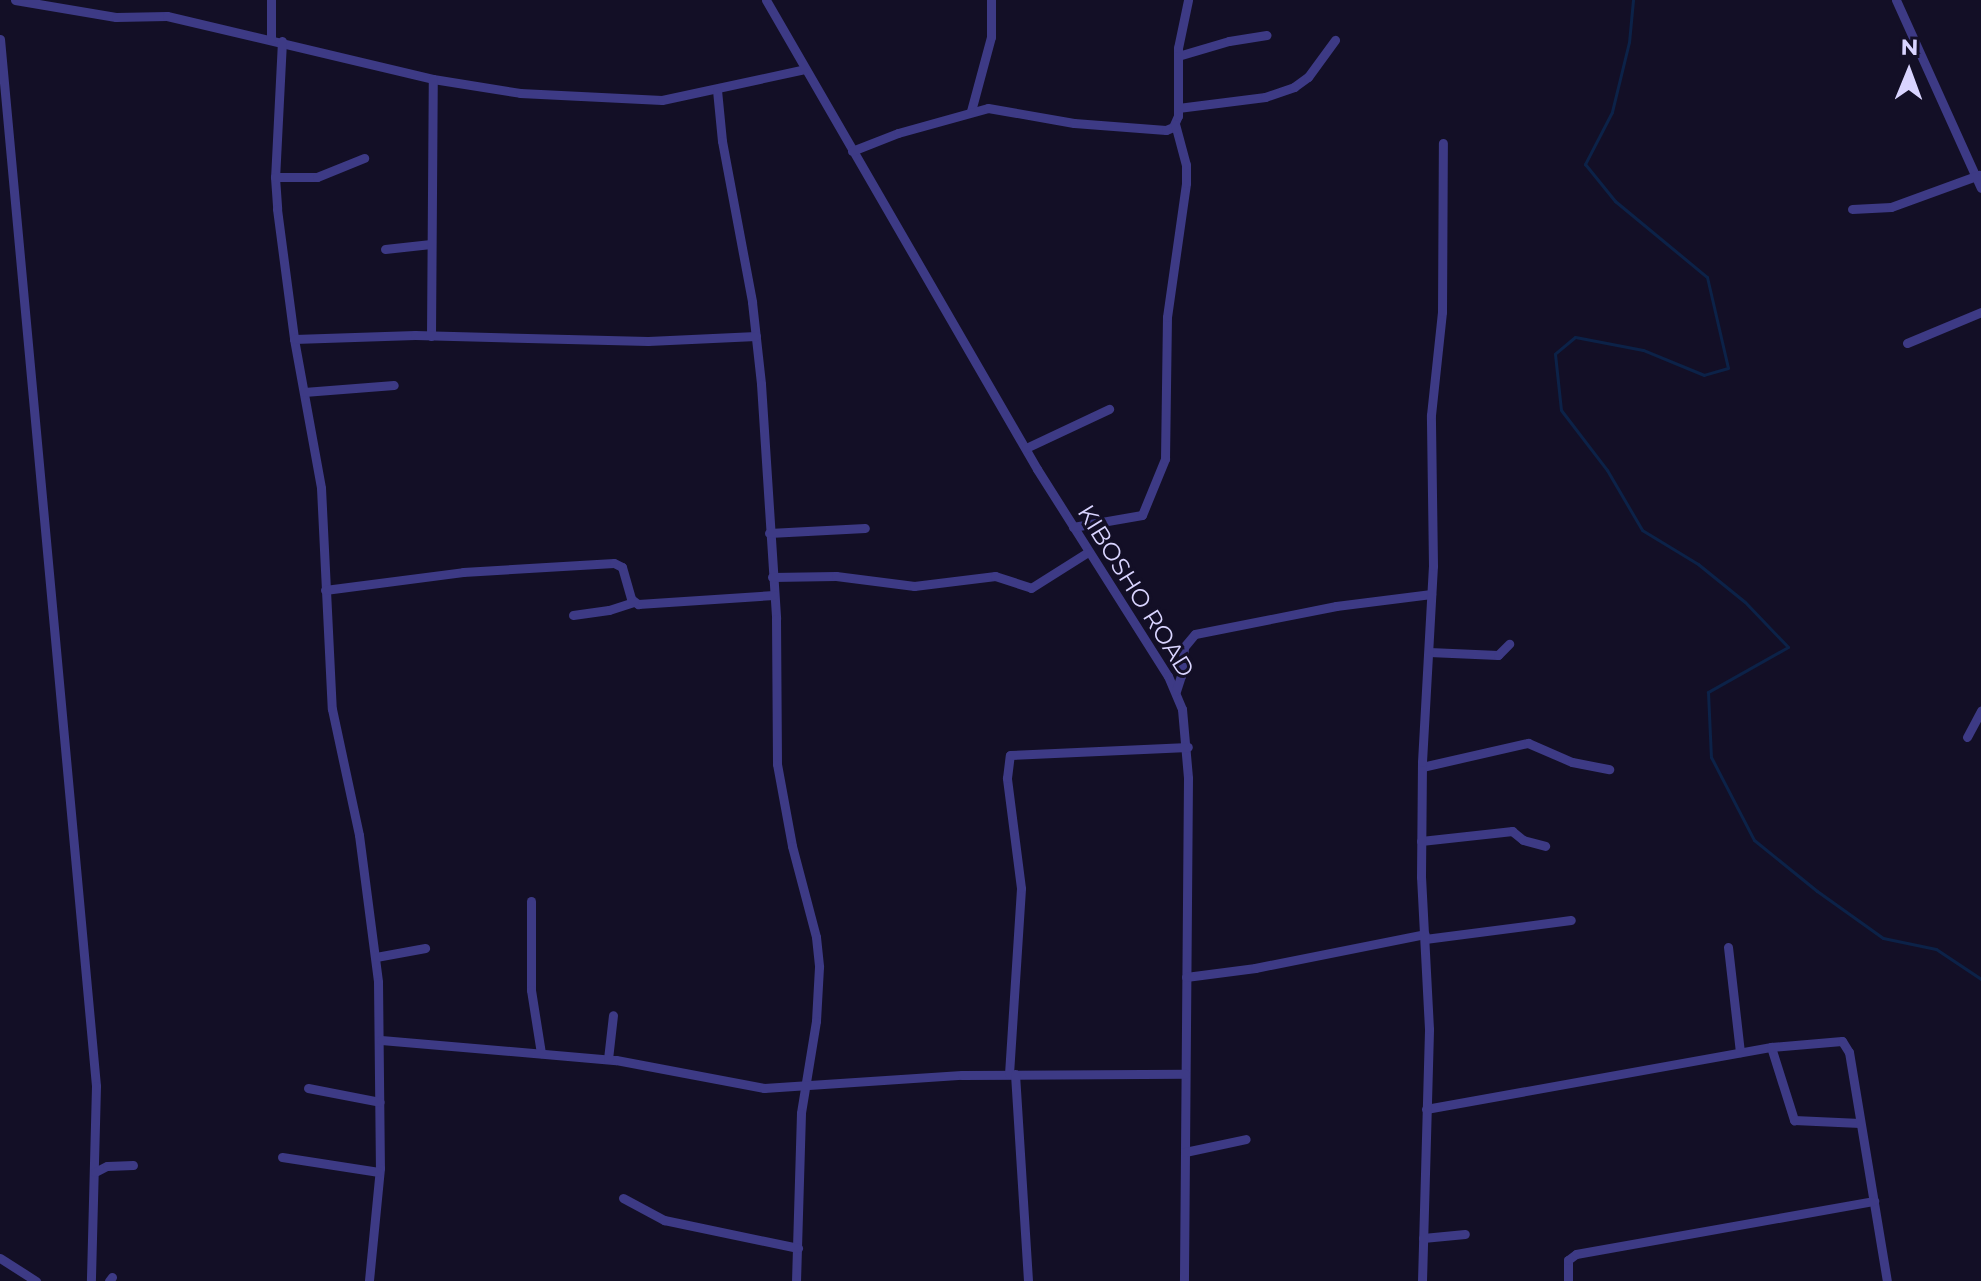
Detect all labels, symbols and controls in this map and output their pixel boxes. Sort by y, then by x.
north arrow [1869,32,1949,112]
text: N [1900,34,1919,61]
street label: KIBOSHO ROAD [1071,500,1201,682]

